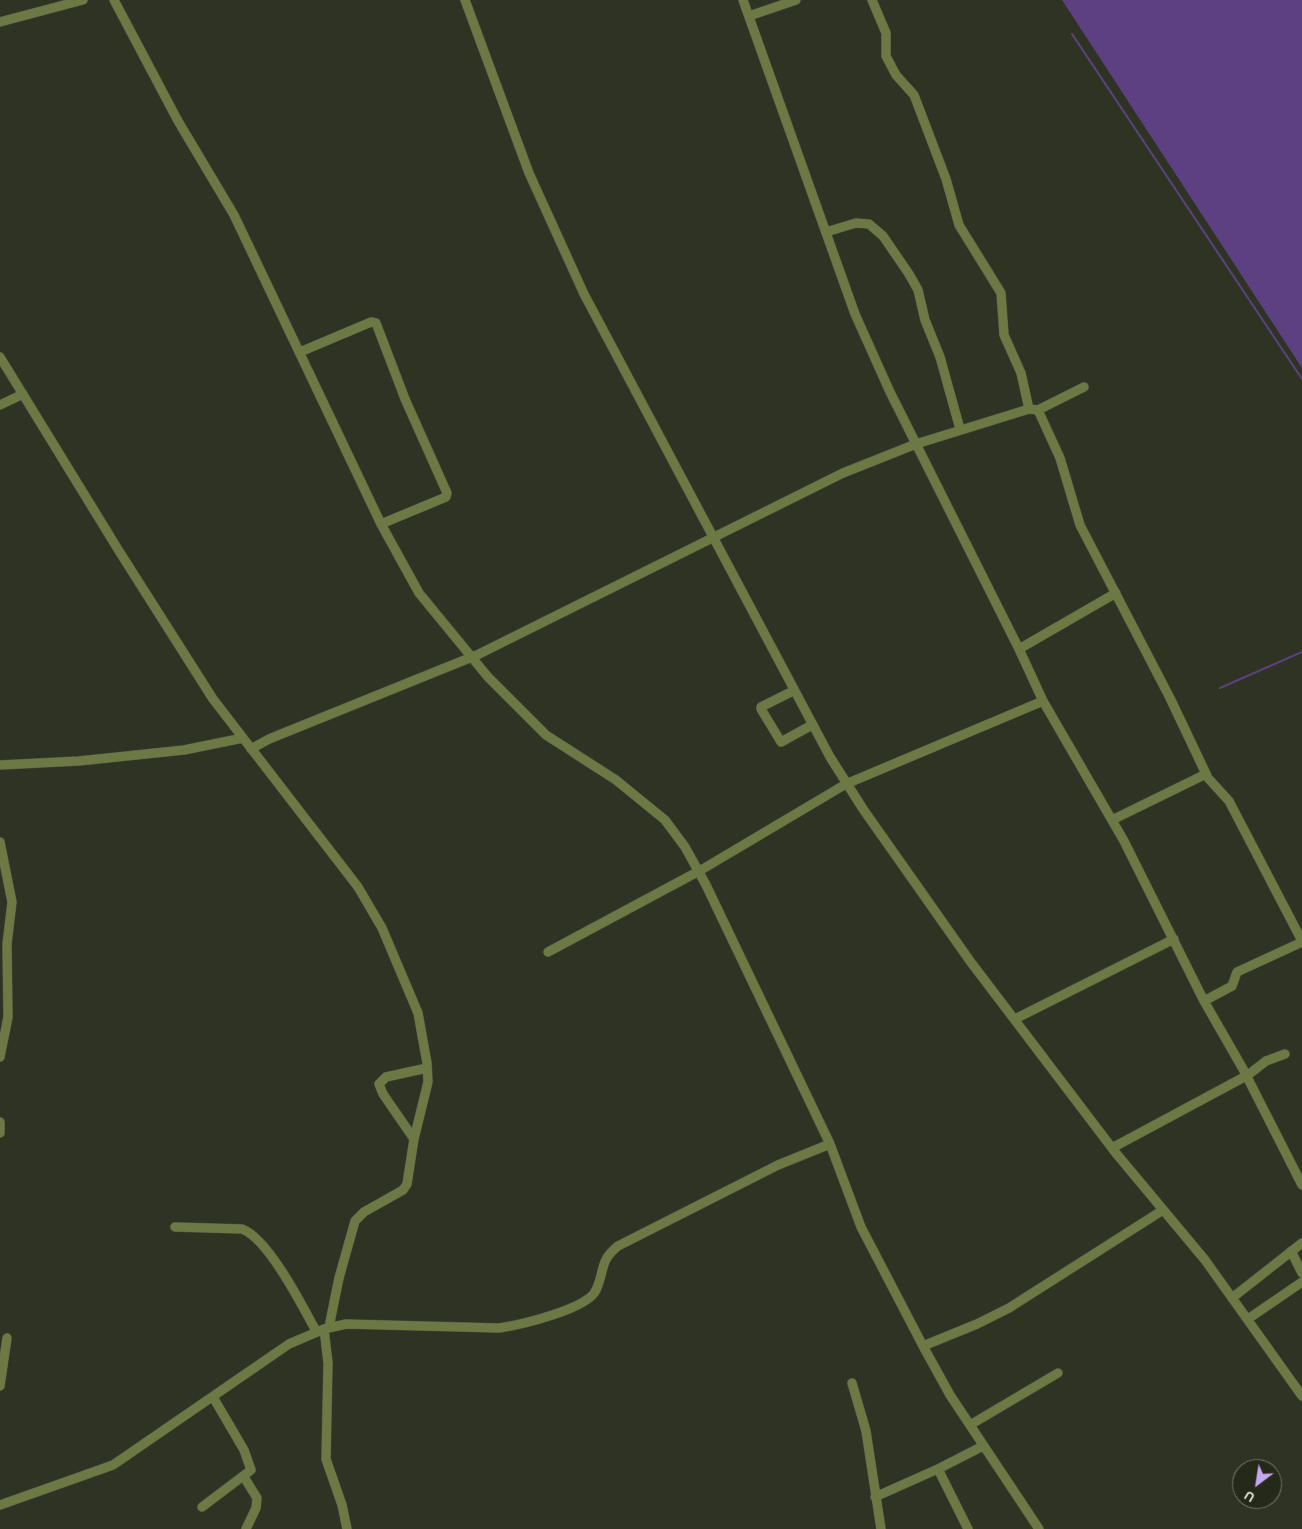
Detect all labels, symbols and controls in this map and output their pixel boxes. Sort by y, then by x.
north arrow [1232,1459,1282,1509]
text: U [1241,1487,1258,1506]

